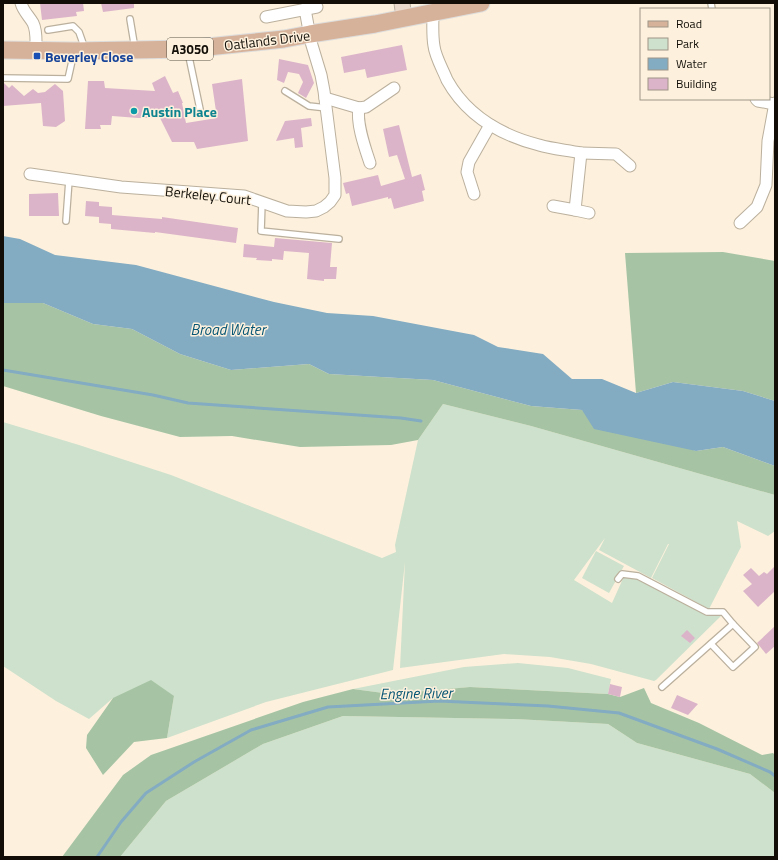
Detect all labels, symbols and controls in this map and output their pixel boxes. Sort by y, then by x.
legend [640,8,770,100]
text: Road [676,14,702,33]
street label: Oatlands Drive [223,24,311,56]
text: Park [676,34,699,53]
road number: A3050 [167,38,213,60]
place label: Beverley Close [45,46,133,67]
marker: Beverley Close [32,51,42,61]
text: Water [676,54,707,73]
text: Building [676,74,717,93]
place label: Austin Place [142,101,217,122]
marker: Austin Place [129,106,139,116]
street label: Berkeley Court [164,180,252,210]
water label: Broad Water [191,318,268,341]
water label: Engine River [379,681,455,705]

